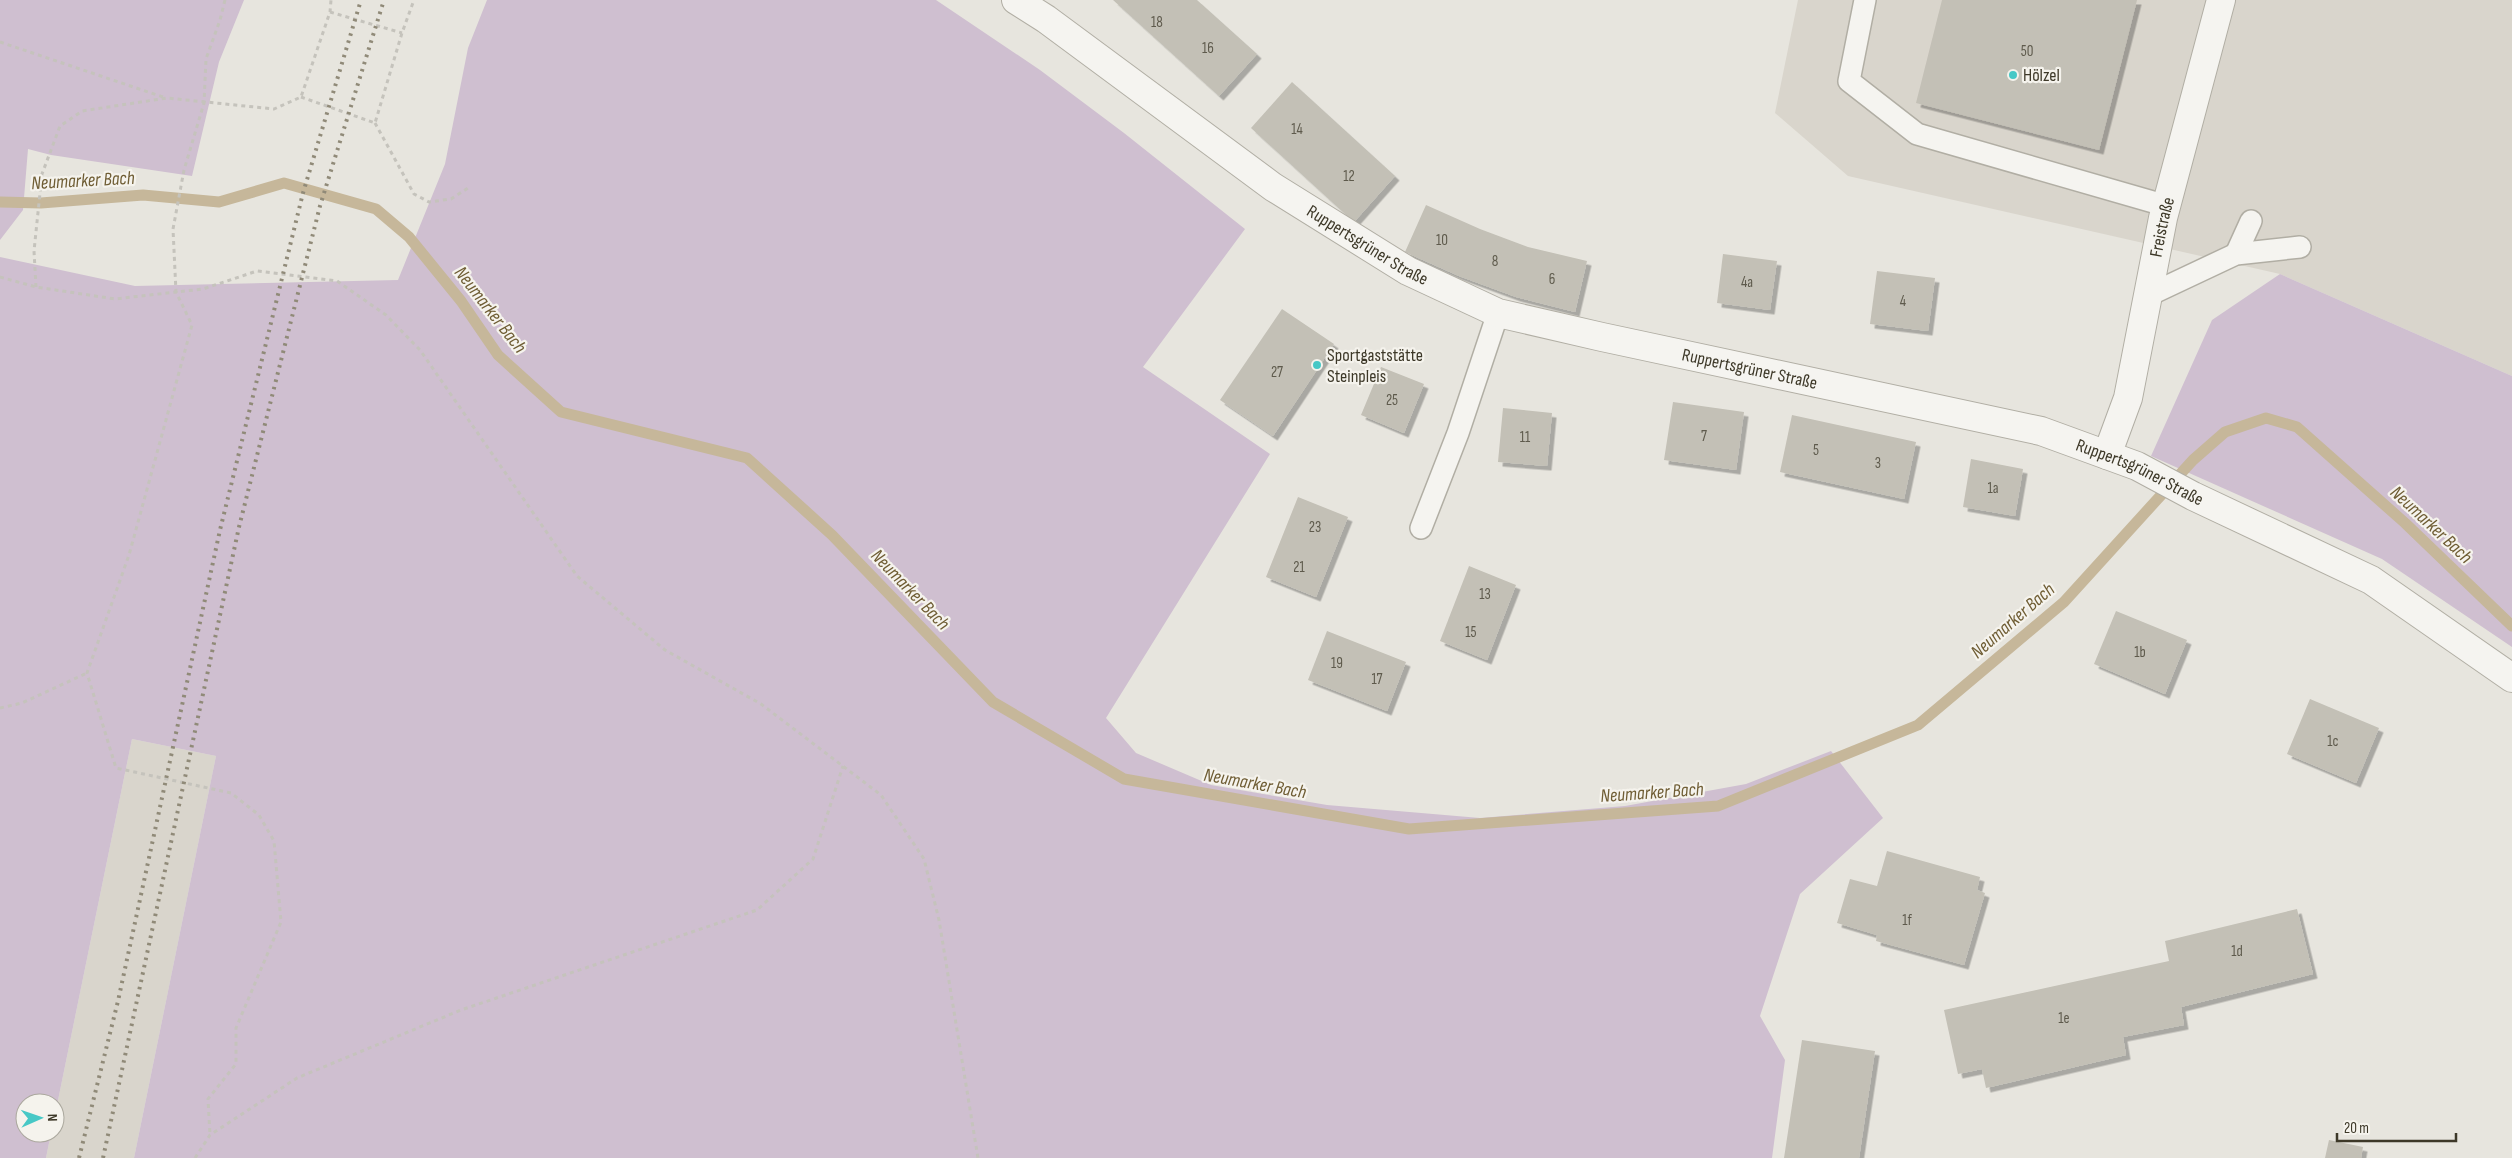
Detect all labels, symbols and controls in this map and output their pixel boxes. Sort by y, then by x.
house number: 18 [1151,13,1163,32]
house number: 16 [1202,39,1214,58]
house number: 50 [2021,42,2033,61]
place label: Hölzel [2023,65,2060,86]
marker: Hölzel [2007,69,2019,81]
house number: 14 [1291,120,1303,139]
water label: Neumarker Bach [31,167,135,195]
house number: 12 [1343,167,1355,186]
street label: Freistraße [2145,195,2179,259]
street label: Ruppertsgrüner Straße [1303,200,1432,289]
house number: 10 [1436,231,1448,250]
house number: 8 [1492,252,1498,271]
water label: Neumarker Bach [449,262,531,358]
house number: 6 [1549,270,1555,289]
house number: 4a [1741,273,1753,292]
house number: 4 [1900,292,1906,311]
street label: Ruppertsgrüner Straße [1680,344,1819,393]
place label: Sportgaststätte Steinpleis [1327,345,1423,387]
marker: Sportgaststätte Steinpleis [1311,359,1323,371]
house number: 27 [1271,363,1283,382]
house number: 25 [1386,391,1398,410]
house number: 7 [1701,427,1707,446]
house number: 11 [1520,428,1531,447]
street label: Ruppertsgrüner Straße [2073,434,2207,510]
house number: 5 [1813,441,1819,460]
house number: 3 [1875,454,1881,473]
house number: 1a [1987,479,1999,498]
water label: Neumarker Bach [2385,481,2477,569]
house number: 23 [1309,518,1321,537]
water label: Neumarker Bach [866,545,954,635]
house number: 21 [1293,558,1305,577]
water label: Neumarker Bach [1966,578,2060,664]
house number: 13 [1479,585,1491,604]
house number: 15 [1465,623,1477,642]
house number: 1b [2134,643,2146,662]
house number: 19 [1331,654,1343,673]
house number: 17 [1371,670,1383,689]
house number: 1c [2327,732,2339,751]
water label: Neumarker Bach [1202,764,1308,804]
water label: Neumarker Bach [1600,778,1705,808]
house number: 1f [1902,911,1912,930]
house number: 1d [2231,942,2243,961]
house number: 1e [2058,1009,2070,1028]
north arrow [15,1093,65,1143]
scale bar [2337,1110,2456,1142]
text: N [44,1114,61,1122]
text: 20 m [2344,1119,2369,1138]

